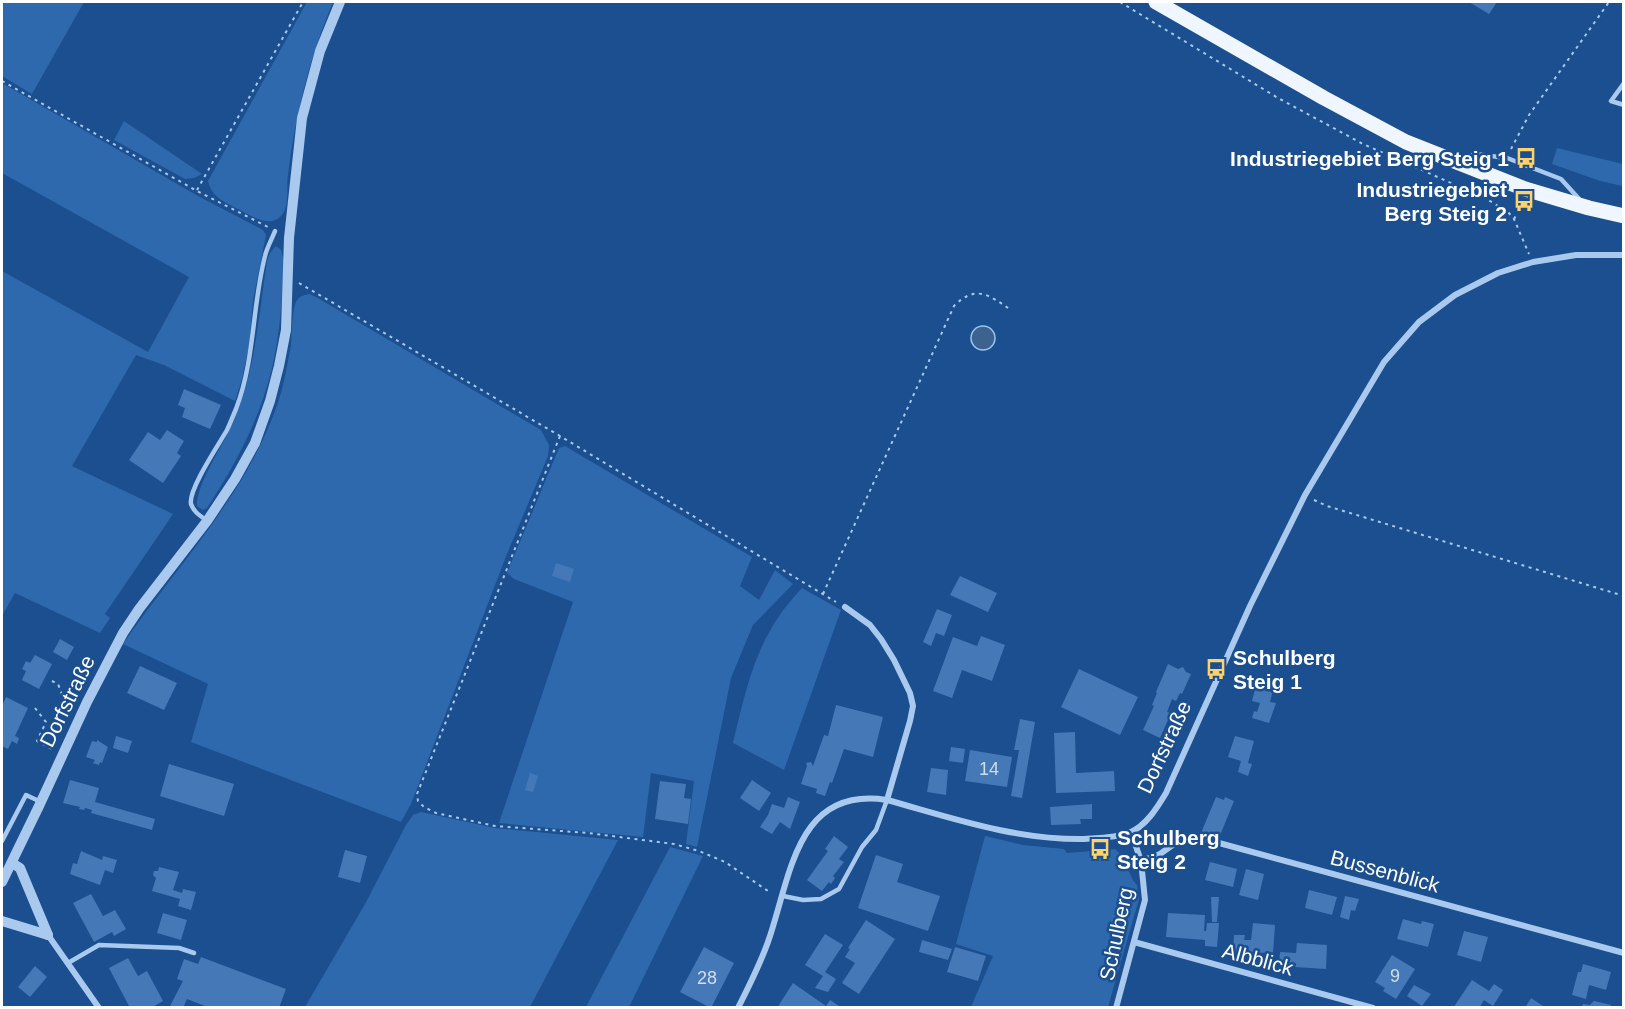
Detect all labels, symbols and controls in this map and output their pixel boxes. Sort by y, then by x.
bus stop icon: Industriegebiet Berg Steig 1 [1514,146,1538,170]
place label: Industriegebiet Berg Steig 1 [1230,147,1509,170]
place label: Industriegebiet Berg Steig 2 [1356,178,1507,225]
bus stop icon: Industriegebiet Berg Steig 2 [1512,189,1536,213]
place label: Schulberg Steig 1 [1233,646,1336,693]
street label: Dorfstraße [35,651,99,751]
bus stop icon: Schulberg Steig 1 [1204,657,1228,681]
street label: Dorfstraße [1133,697,1195,797]
house number: 14 [979,759,999,779]
place label: Schulberg Steig 2 [1117,826,1220,873]
bus stop icon: Schulberg Steig 2 [1088,837,1112,861]
street label: Bussenblick [1328,845,1443,897]
street label: Schulberg [1095,885,1137,983]
street label: Albblick [1220,939,1296,980]
house number: 9 [1390,966,1400,986]
house number: 28 [697,968,717,988]

